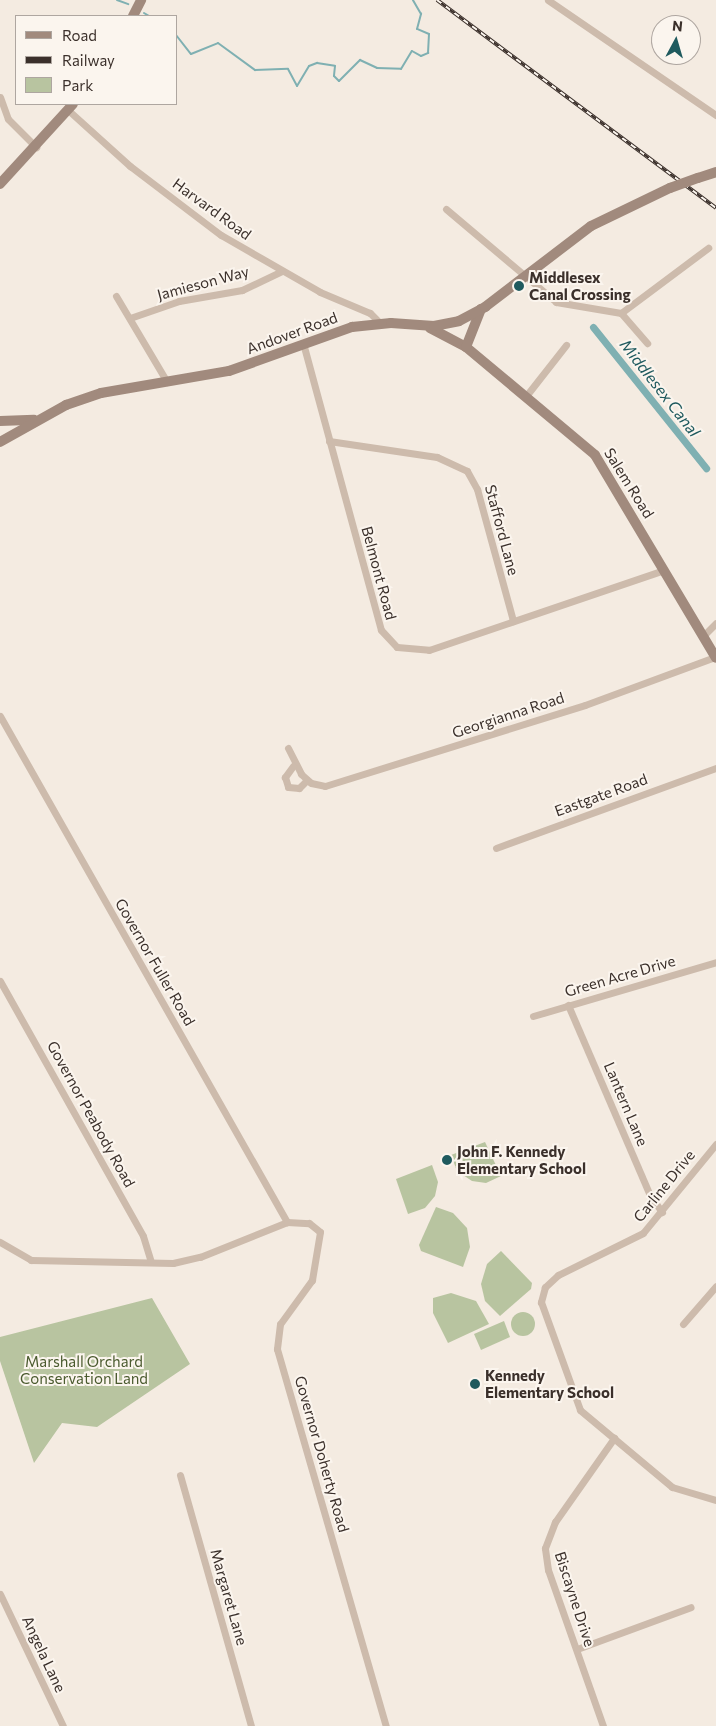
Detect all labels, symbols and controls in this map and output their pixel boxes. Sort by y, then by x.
legend [15,15,178,105]
north arrow [651,15,701,65]
text: N [671,17,684,35]
text: Road [62,26,97,44]
text: Railway [62,51,115,69]
text: Park [62,76,93,94]
street label: Harvard Road [169,174,255,244]
street label: Jamieson Way [155,262,251,304]
place label: Middlesex Canal Crossing [529,268,631,303]
marker: Middlesex Canal Crossing [513,280,525,292]
street label: Andover Road [244,308,340,358]
water label: Middlesex Canal [616,335,704,441]
street label: Salem Road [600,445,658,521]
street label: Stafford Lane [481,483,523,577]
street label: Belmont Road [358,524,400,622]
street label: Georgianna Road [450,688,566,742]
street label: Eastgate Road [552,770,650,820]
street label: Governor Fuller Road [111,895,199,1029]
street label: Green Acre Drive [563,952,677,1000]
street label: Governor Peabody Road [43,1038,139,1190]
street label: Lantern Lane [600,1059,652,1149]
place label: John F. Kennedy Elementary School [457,1142,586,1177]
street label: Carline Drive [630,1146,698,1226]
marker: John F. Kennedy Elementary School [441,1154,453,1166]
park label: Marshall Orchard Conservation Land [20,1352,148,1387]
place label: Kennedy Elementary School [485,1366,614,1401]
street label: Governor Doherty Road [291,1374,353,1534]
marker: Kennedy Elementary School [469,1378,481,1390]
street label: Margaret Lane [207,1547,251,1647]
street label: Biscayne Drive [551,1549,599,1649]
street label: Angela Lane [18,1613,70,1695]

